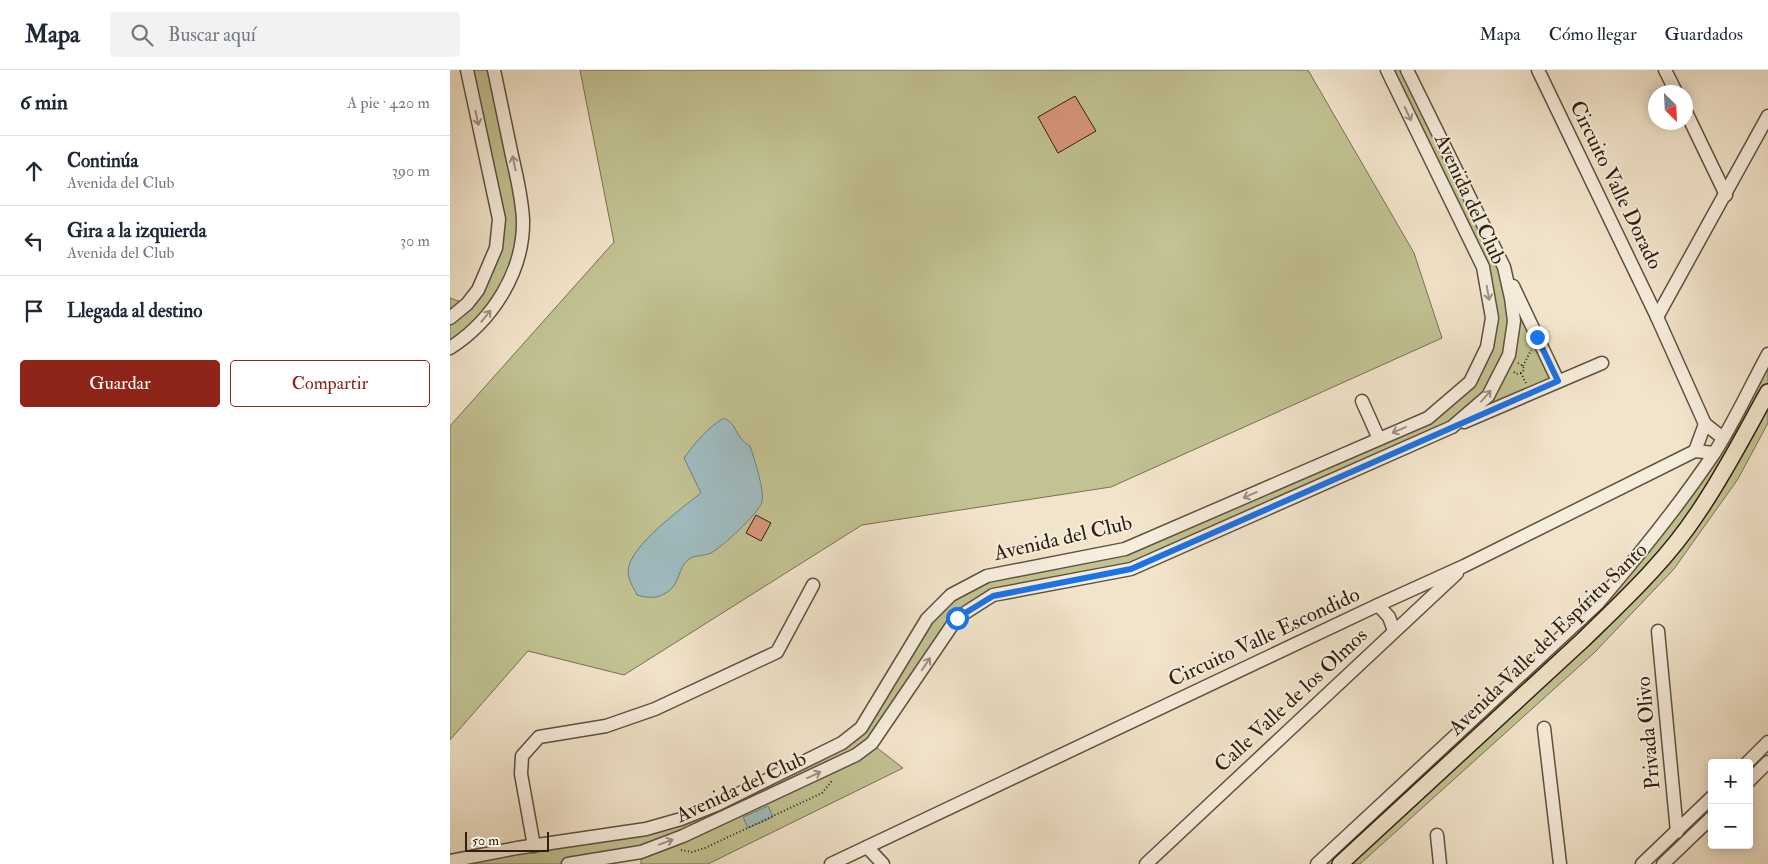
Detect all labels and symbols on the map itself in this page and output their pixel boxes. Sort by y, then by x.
north arrow [1648,85,1693,130]
street label: Circuito Valle Dorado [1563,96,1669,274]
one-way arrow [1404,106,1413,121]
one-way arrow [473,109,482,125]
street label: Avenida del Club [1428,129,1512,269]
one-way arrow [509,156,518,172]
one-way arrow [1483,285,1493,301]
one-way arrow [481,310,492,323]
route end [1526,326,1549,349]
one-way arrow [1480,390,1491,403]
one-way arrow [1392,426,1407,435]
one-way arrow [1243,490,1258,500]
street label: Avenida del Club [990,509,1135,567]
street label: Avenida Valle del Espíritu Santo [1442,537,1653,742]
street label: Circuito Valle Escondido [1164,581,1364,693]
route start [946,607,969,630]
street label: Calle Valle de los Olmos [1209,622,1373,778]
one-way arrow [921,657,931,671]
street label: Privada Olivo [1630,675,1666,791]
street label: Avenida del Club [671,745,811,829]
one-way arrow [806,770,821,779]
scale bar [465,829,549,852]
one-way arrow [658,837,674,847]

